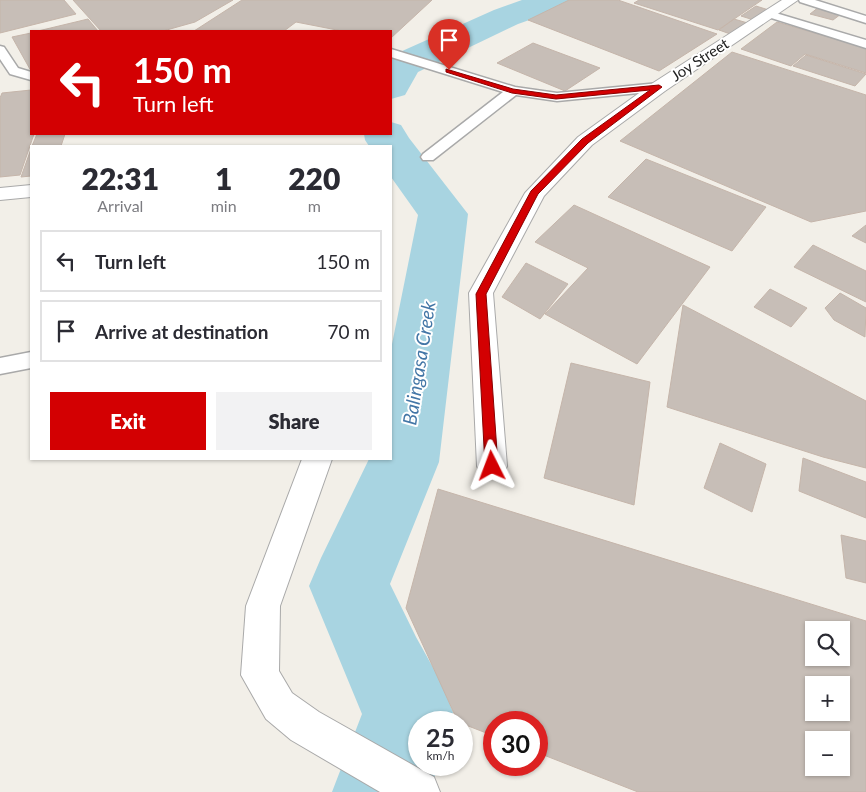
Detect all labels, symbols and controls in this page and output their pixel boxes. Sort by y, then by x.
pin [428,19,470,70]
icon: arrive [435,26,463,54]
street label: Joy Street [667,34,732,84]
text: 150 m [133,48,232,90]
icon: left [50,50,115,115]
text: Turn left [133,90,214,117]
text: 22:31 [82,160,159,196]
text: 1 [215,160,232,196]
text: 220 [288,160,340,196]
text: Arrival [97,196,143,215]
text: min [211,196,237,215]
text: m [308,196,321,215]
icon: left [52,247,80,275]
text: Turn left [95,250,166,273]
text: 150 m [316,250,370,273]
water label: Balingasa Creek [397,298,440,427]
icon: arrive [52,317,80,345]
text: Arrive at destination [95,320,268,343]
text: 70 m [327,320,370,343]
button: Exit [50,392,206,450]
button: Share [216,392,372,450]
position arrow [465,439,517,491]
map controls [805,621,850,776]
button: search [805,621,850,666]
button: + [805,676,850,721]
speed limit sign: 30 [483,711,548,776]
text: 25 [426,722,455,752]
button: − [805,731,850,776]
text: km/h [426,748,455,763]

